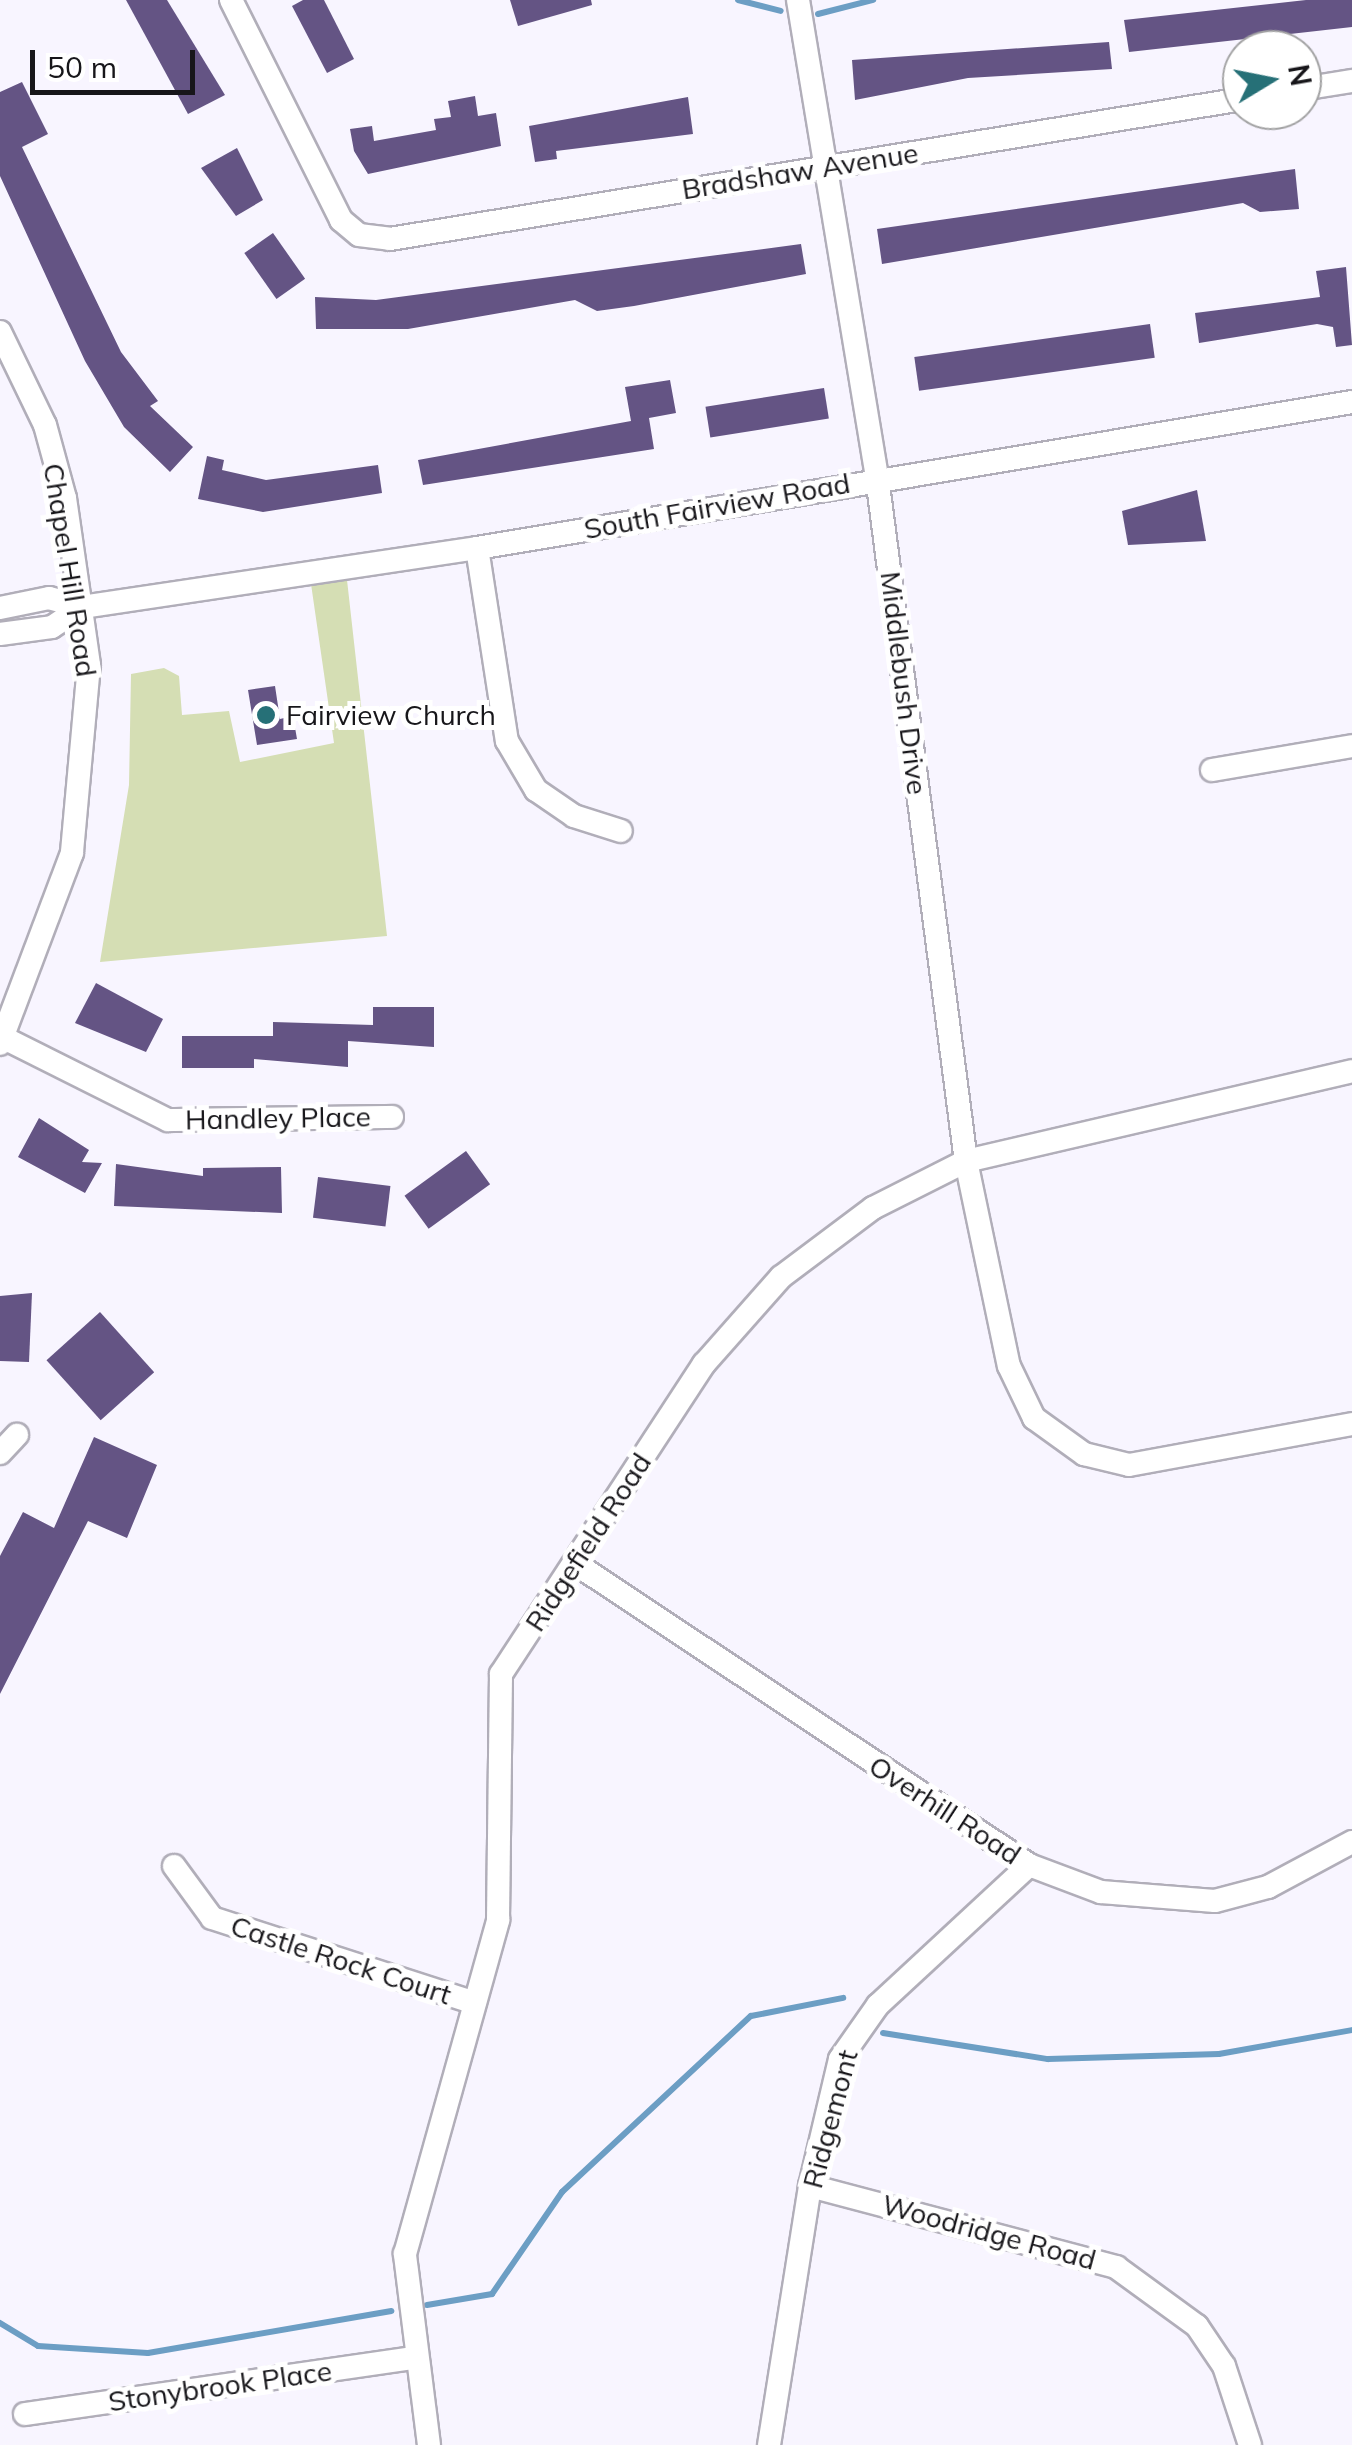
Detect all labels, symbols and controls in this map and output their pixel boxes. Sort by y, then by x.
scale bar [35,30,200,92]
north arrow [1222,30,1322,130]
text: 50 m [47,48,117,86]
text: N [1281,62,1319,88]
street label: Bradshaw Avenue [679,136,921,206]
street label: Chapel Hill Road [37,461,103,679]
street label: South Fairview Road [581,466,853,546]
street label: Middlebush Drive [874,570,934,796]
place label: Fairview Church [286,698,496,732]
marker: Fairview Church [255,704,277,726]
street label: Handley Place [185,1100,371,1136]
street label: Ridgefield Road [518,1447,658,1637]
street label: Overhill Road [863,1749,1027,1871]
street label: Castle Rock Court [226,1909,456,2011]
street label: Ridgemont [795,2046,865,2192]
street label: Woodridge Road [878,2187,1100,2277]
street label: Stonybrook Place [106,2354,334,2418]

